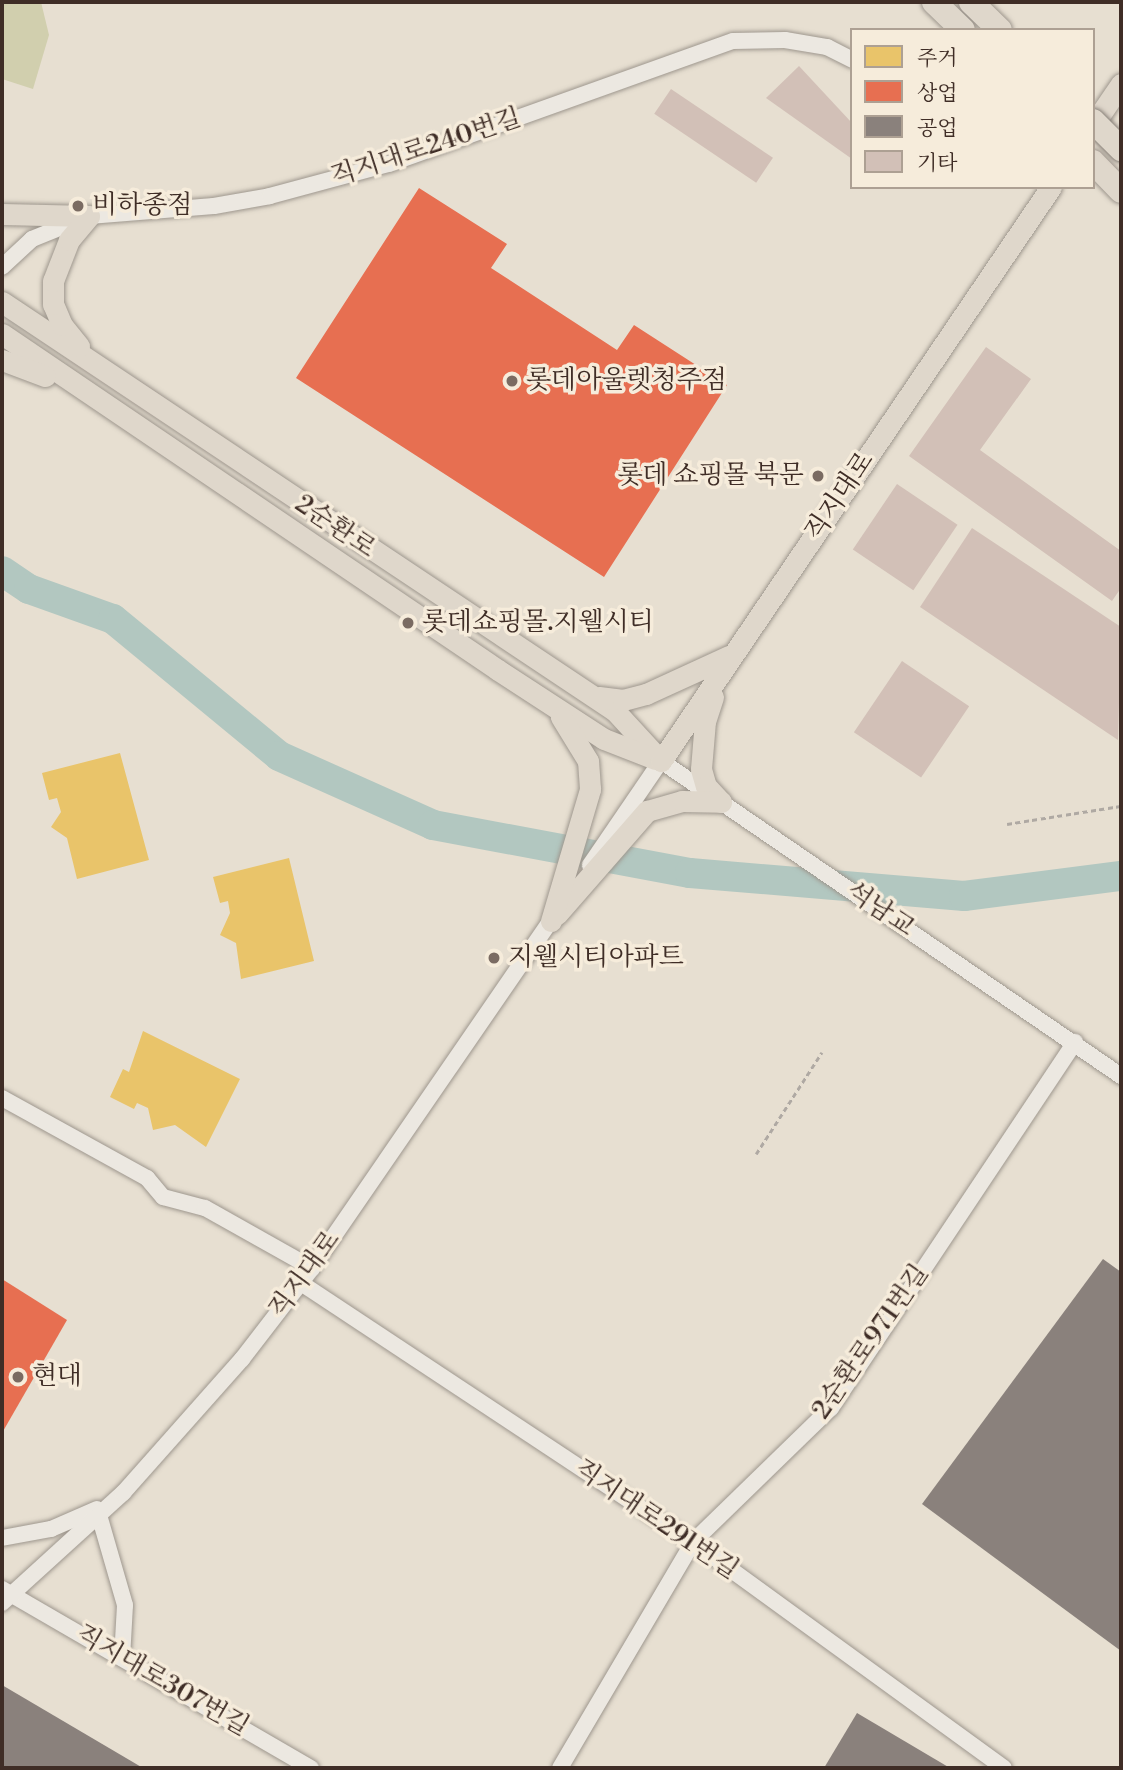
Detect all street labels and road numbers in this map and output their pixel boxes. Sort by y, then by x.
street label: 직지대로240번길 [327,103,525,193]
street label: 직지대로 [799,447,881,547]
street label: 2순환로 [289,489,381,565]
street label: 석남교 [840,876,920,944]
street label: 직지대로 [263,1225,347,1325]
street label: 2순환로971번길 [806,1259,936,1425]
street label: 직지대로291번길 [568,1453,744,1587]
street label: 직지대로307번길 [70,1619,254,1743]

